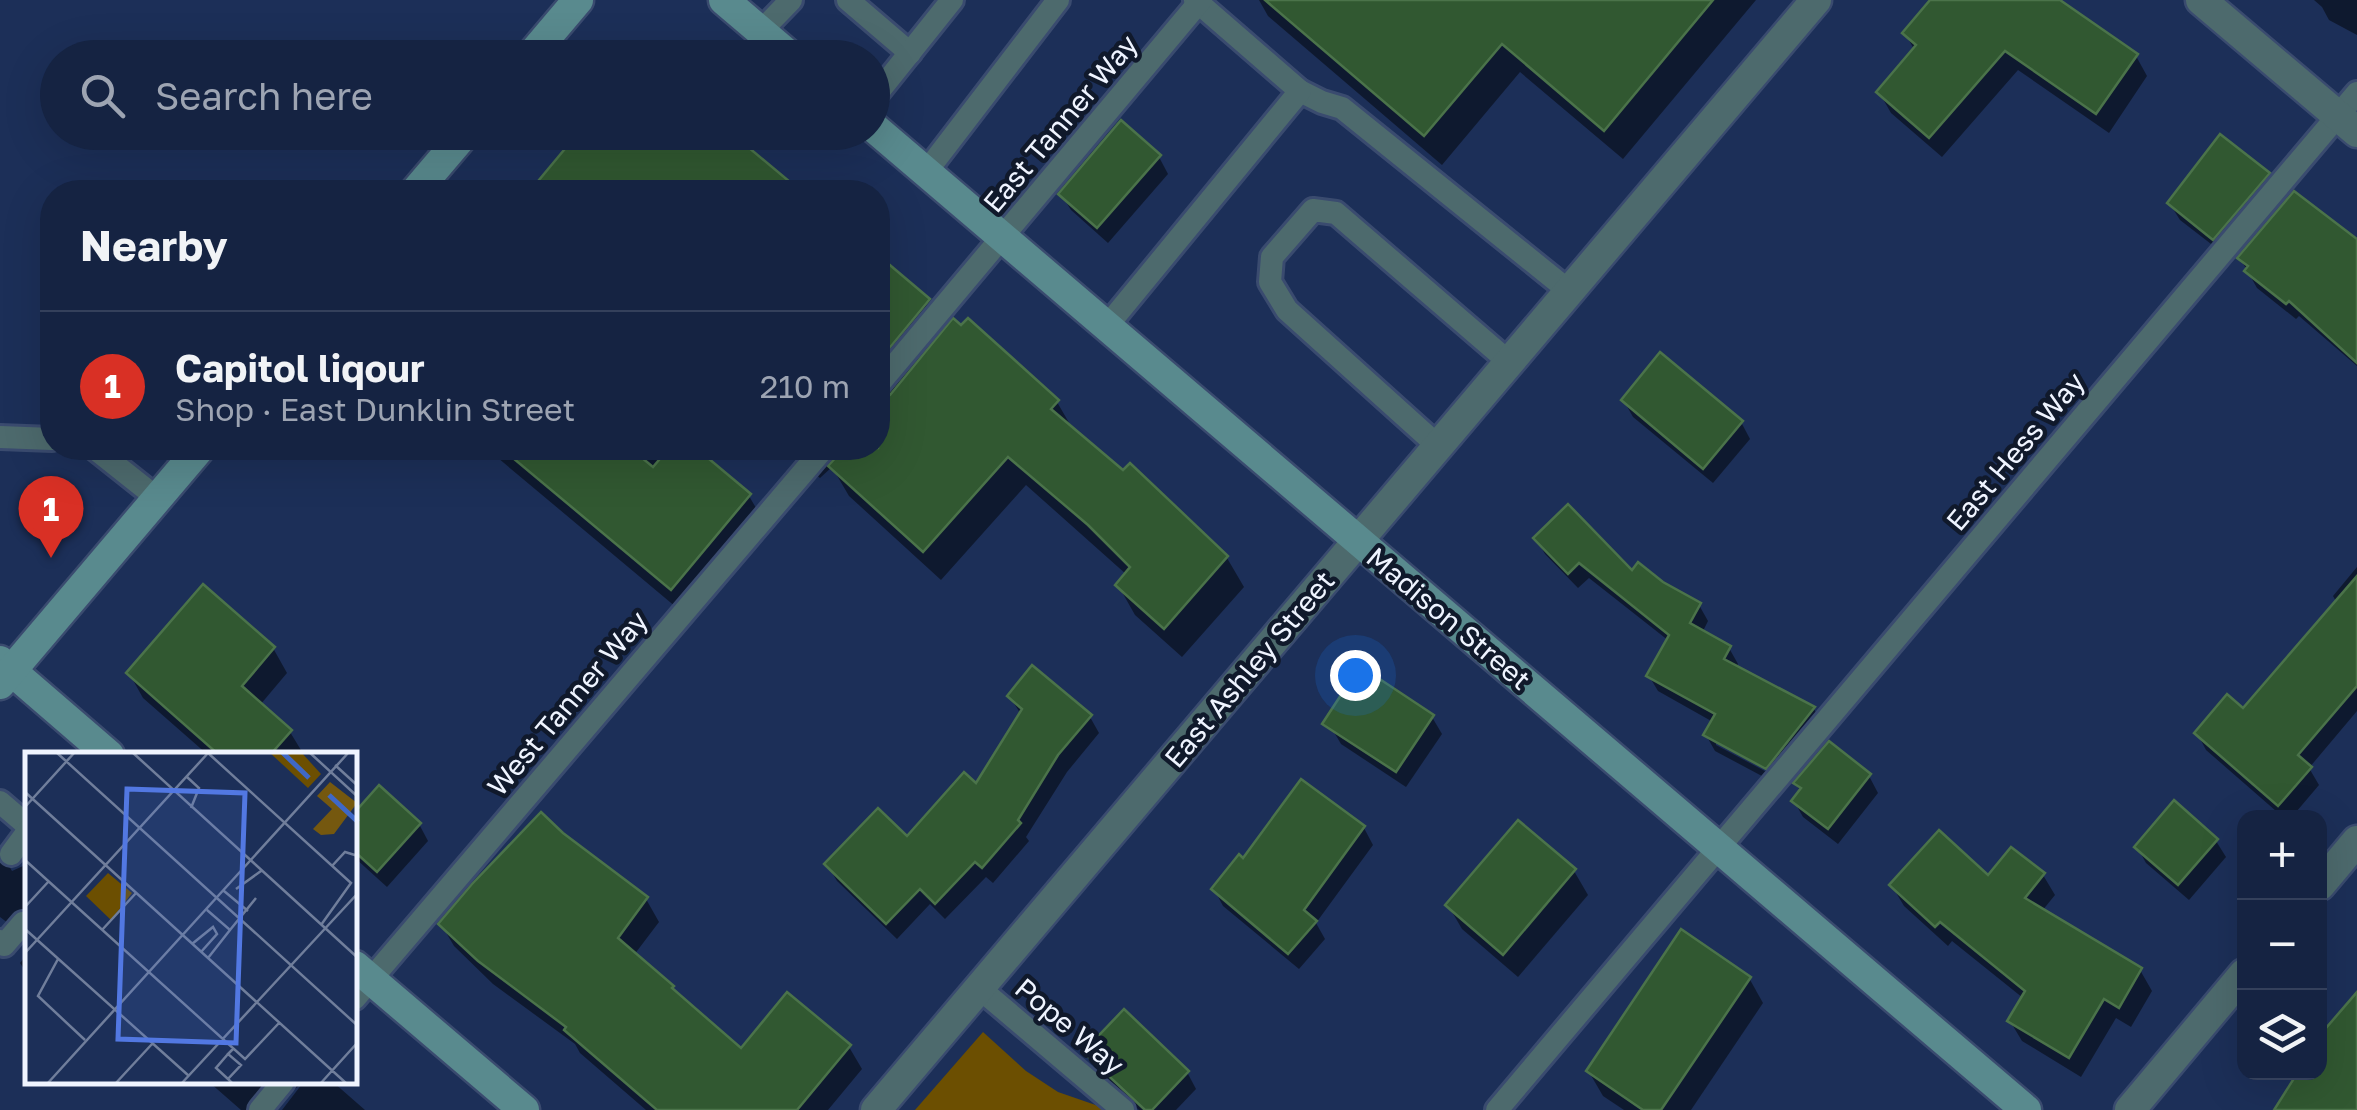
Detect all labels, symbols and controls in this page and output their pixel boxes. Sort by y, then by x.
street label: East Tanner Way [976,27,1144,218]
search box [40,40,890,150]
icon: search [75,68,130,123]
text: Search here [155,73,373,118]
text: Nearby [80,220,228,270]
text: Capitol liqour [175,345,425,390]
street label: East Hess Way [1939,365,2091,537]
text: 1 [104,367,121,405]
text: 210 m [760,367,850,405]
text: Shop · East Dunklin Street [175,390,575,428]
pin: 1 [18,476,84,558]
street label: Madison Street [1360,540,1538,696]
street label: East Ashley Street [1157,564,1341,774]
street label: West Tanner Way [480,604,654,802]
your location [1330,650,1381,701]
inset map [25,752,358,1085]
map controls [2237,810,2327,1080]
button: + [2237,810,2327,900]
button: − [2237,900,2327,990]
street label: Pope Way [1009,971,1131,1081]
button: layers [2237,990,2327,1080]

